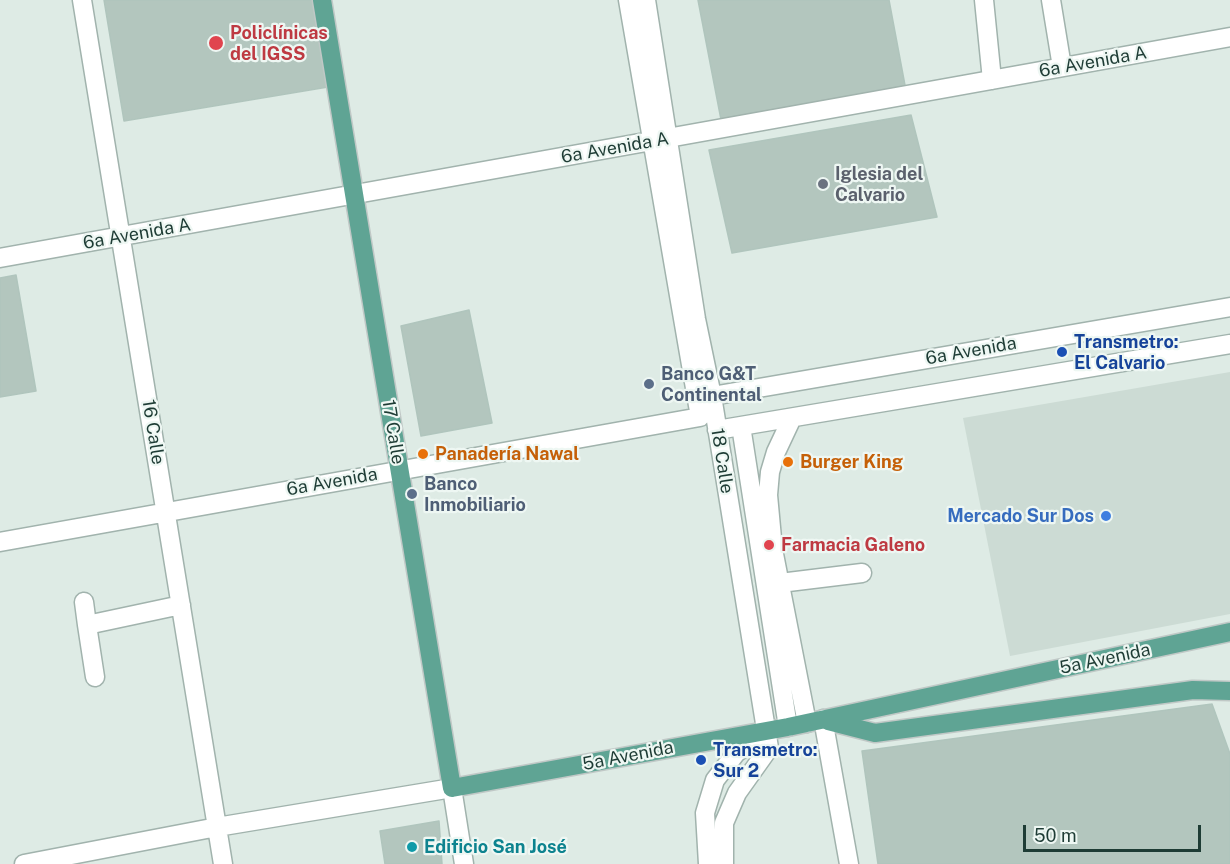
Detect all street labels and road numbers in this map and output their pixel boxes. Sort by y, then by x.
street label: 6a Avenida A [1037,42,1149,82]
street label: 6a Avenida A [559,128,671,168]
street label: 6a Avenida A [81,214,193,254]
street label: 6a Avenida [924,332,1018,370]
street label: 16 Calle [137,398,169,466]
street label: 17 Calle [377,398,409,466]
street label: 18 Calle [706,427,738,495]
street label: 6a Avenida [285,463,379,501]
street label: 5a Avenida [1058,639,1152,679]
street label: 5a Avenida [581,737,675,775]

